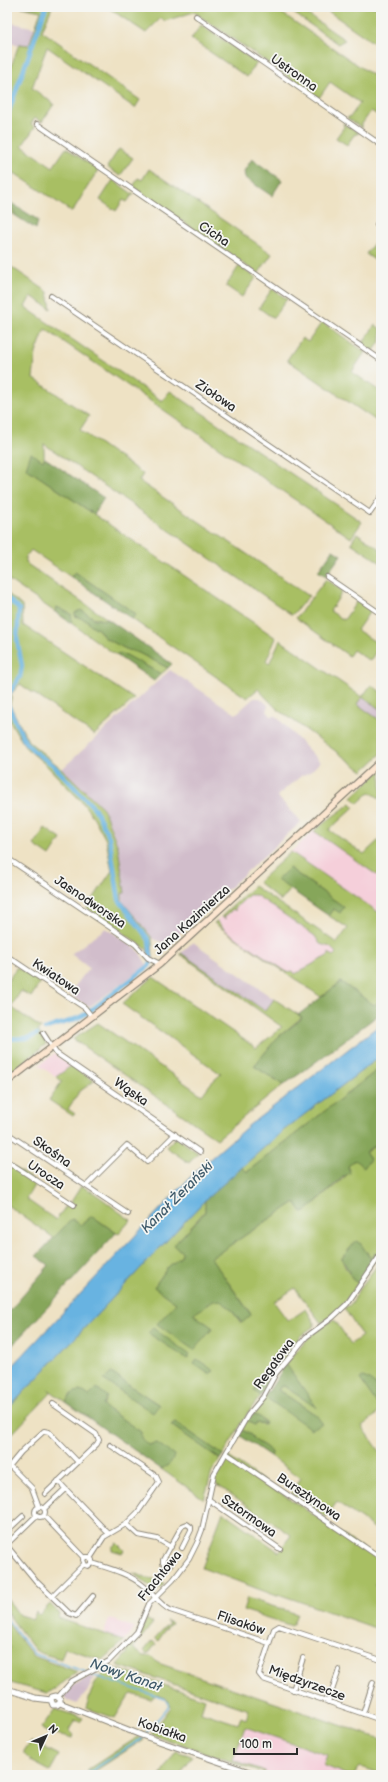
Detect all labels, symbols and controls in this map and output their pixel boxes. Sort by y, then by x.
street label: Ustronna [267,51,321,95]
street label: Cicha [196,218,232,250]
street label: Ziołowa [192,376,239,415]
street label: Jasnodworska [51,872,129,932]
street label: Jana Kazimierza [151,882,233,958]
street label: Kwiatowa [29,955,83,999]
street label: Wąska [111,1074,151,1110]
street label: Skośna [30,1133,74,1171]
water label: Kanał Żerański [137,1156,217,1237]
street label: Urocza [24,1157,68,1193]
street label: Regatowa [250,1336,298,1392]
street label: Bursztynowa [274,1470,344,1524]
street label: Sztormowa [218,1491,280,1541]
street label: Frachtowa [135,1547,185,1605]
street label: Flisaków [215,1607,267,1639]
water label: Nowy Kanał [88,1655,165,1696]
street label: Międzyrzecze [266,1662,348,1704]
street label: Kobiałka [135,1714,189,1746]
north arrow [26,1716,66,1756]
text: N [45,1722,60,1737]
scale bar [234,1730,297,1756]
text: 100 m [240,1737,272,1752]

